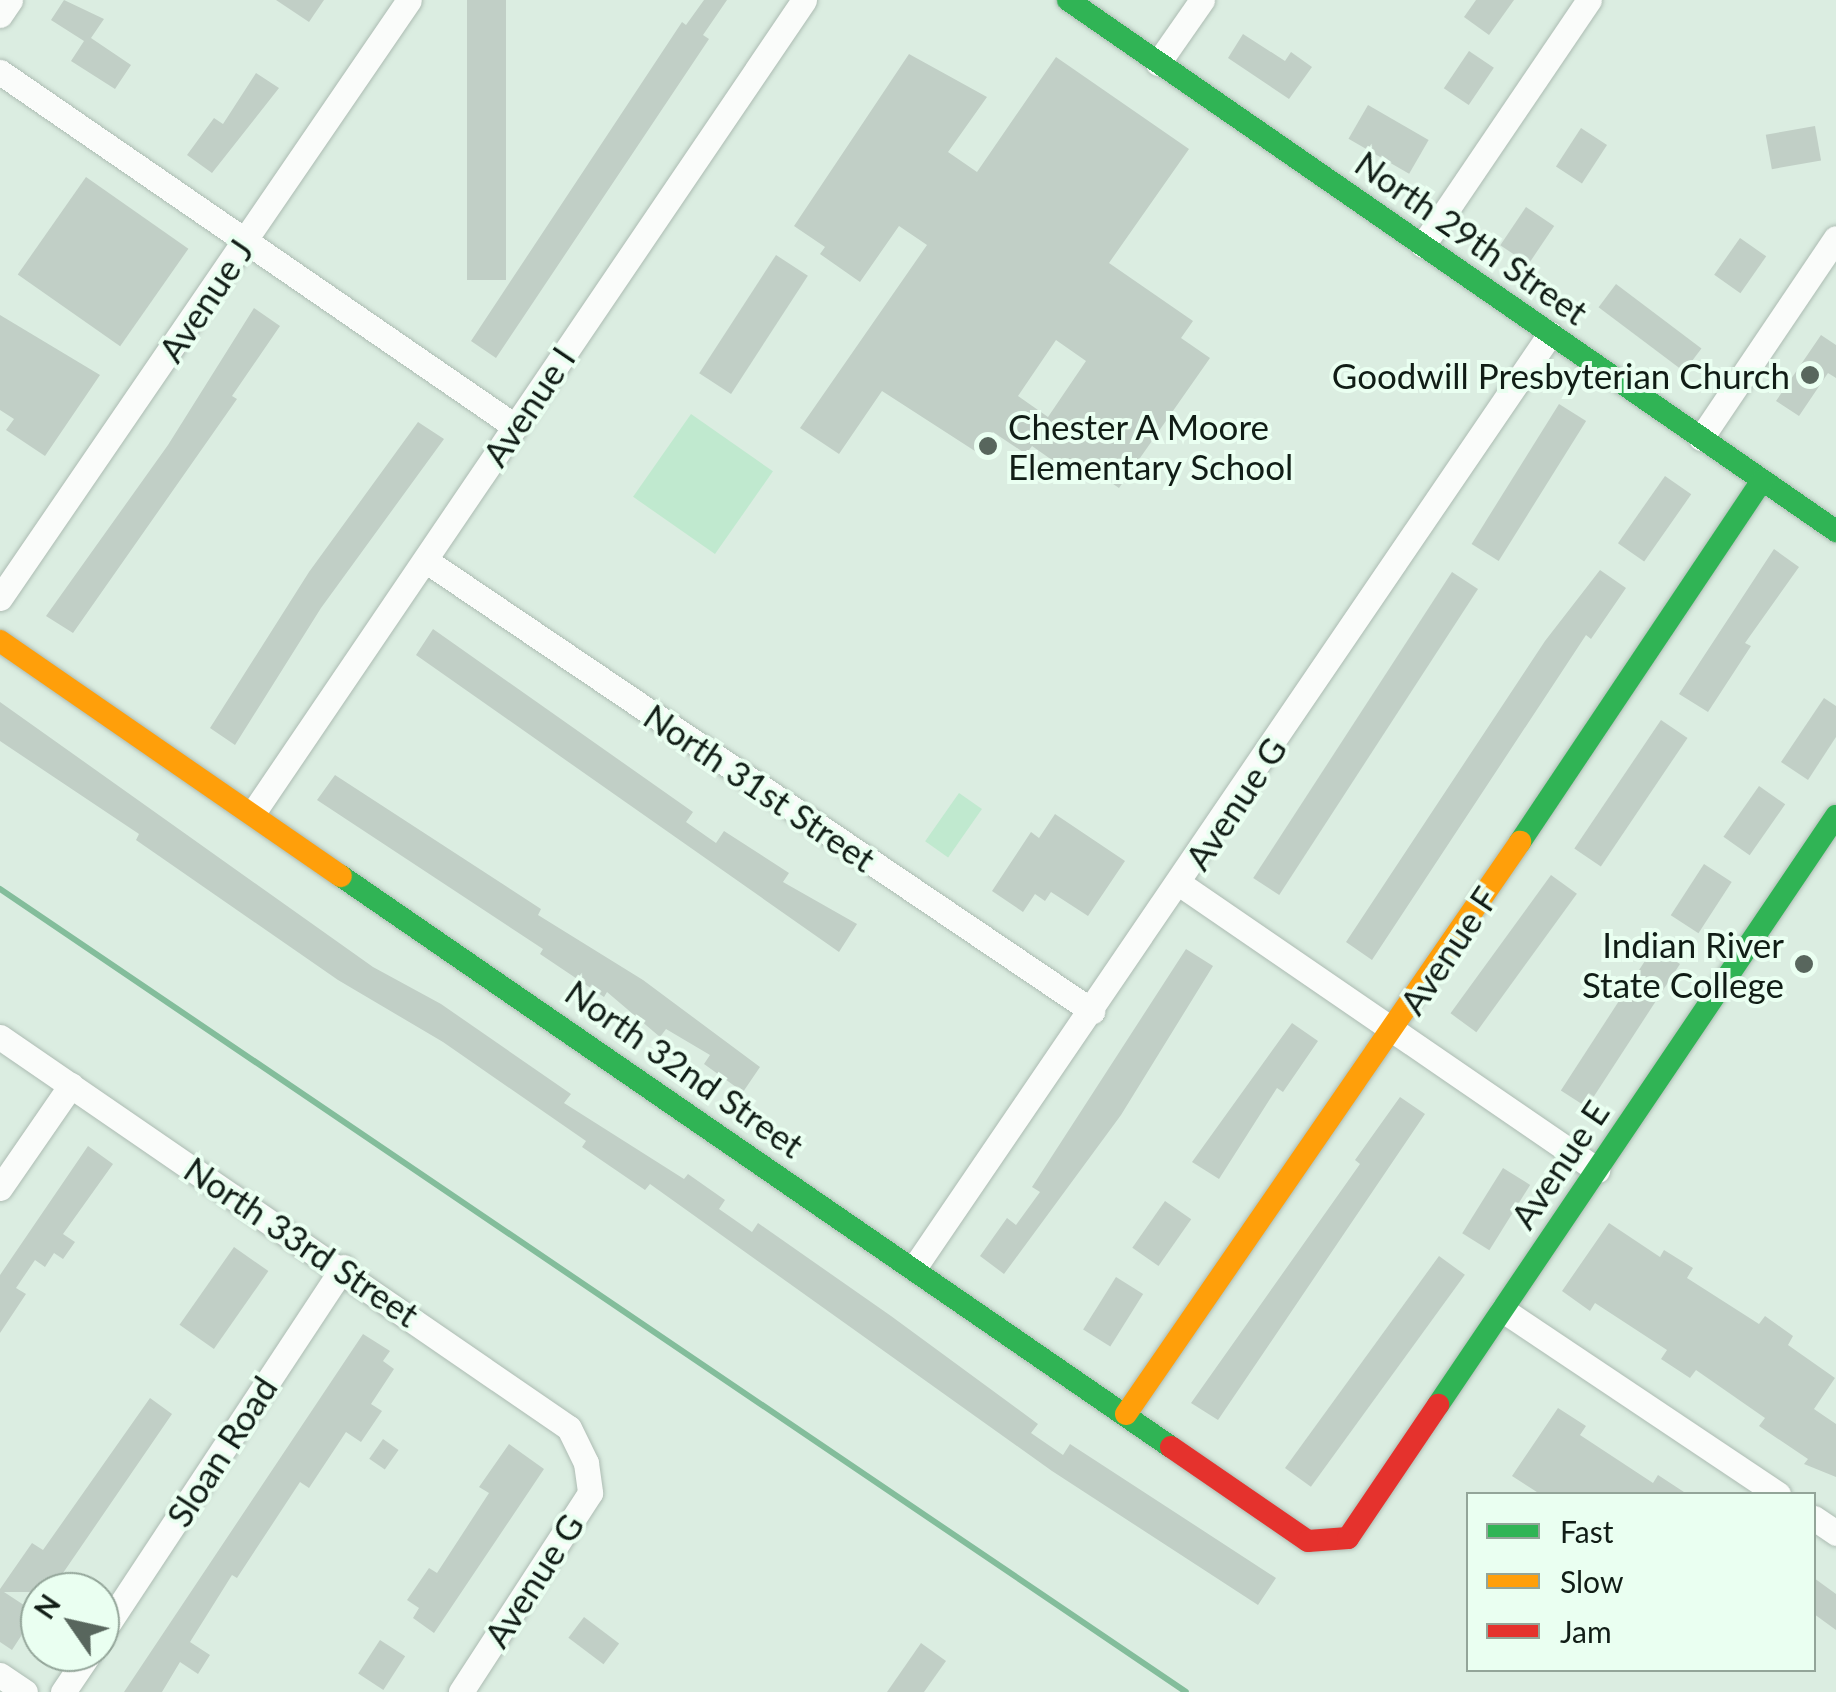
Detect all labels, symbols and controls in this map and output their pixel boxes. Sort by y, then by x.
street label: North 29th Street [1348,141,1596,333]
street label: Avenue J [149,230,261,370]
street label: Avenue I [473,338,583,474]
place label: Goodwill Presbyterian Church [1332,354,1790,396]
marker: Goodwill Presbyterian Church [1799,364,1821,386]
place label: Chester A Moore Elementary School [1008,405,1294,487]
marker: Chester A Moore Elementary School [977,435,999,457]
street label: North 31st Street [637,694,883,880]
street label: Avenue G [1176,729,1294,877]
street label: Avenue F [1390,878,1506,1022]
place label: Indian River State College [1582,923,1784,1005]
marker: Indian River State College [1793,953,1815,975]
street label: North 32nd Street [558,970,812,1166]
street label: Avenue E [1501,1092,1617,1236]
street label: North 33rd Street [177,1147,427,1335]
street label: Sloan Road [157,1368,285,1534]
legend [1466,1492,1816,1672]
street label: Avenue G [474,1505,592,1655]
text: Fast [1560,1513,1614,1549]
text: Slow [1560,1563,1623,1599]
north arrow [20,1572,120,1672]
text: N [27,1588,67,1625]
text: Jam [1560,1613,1612,1649]

